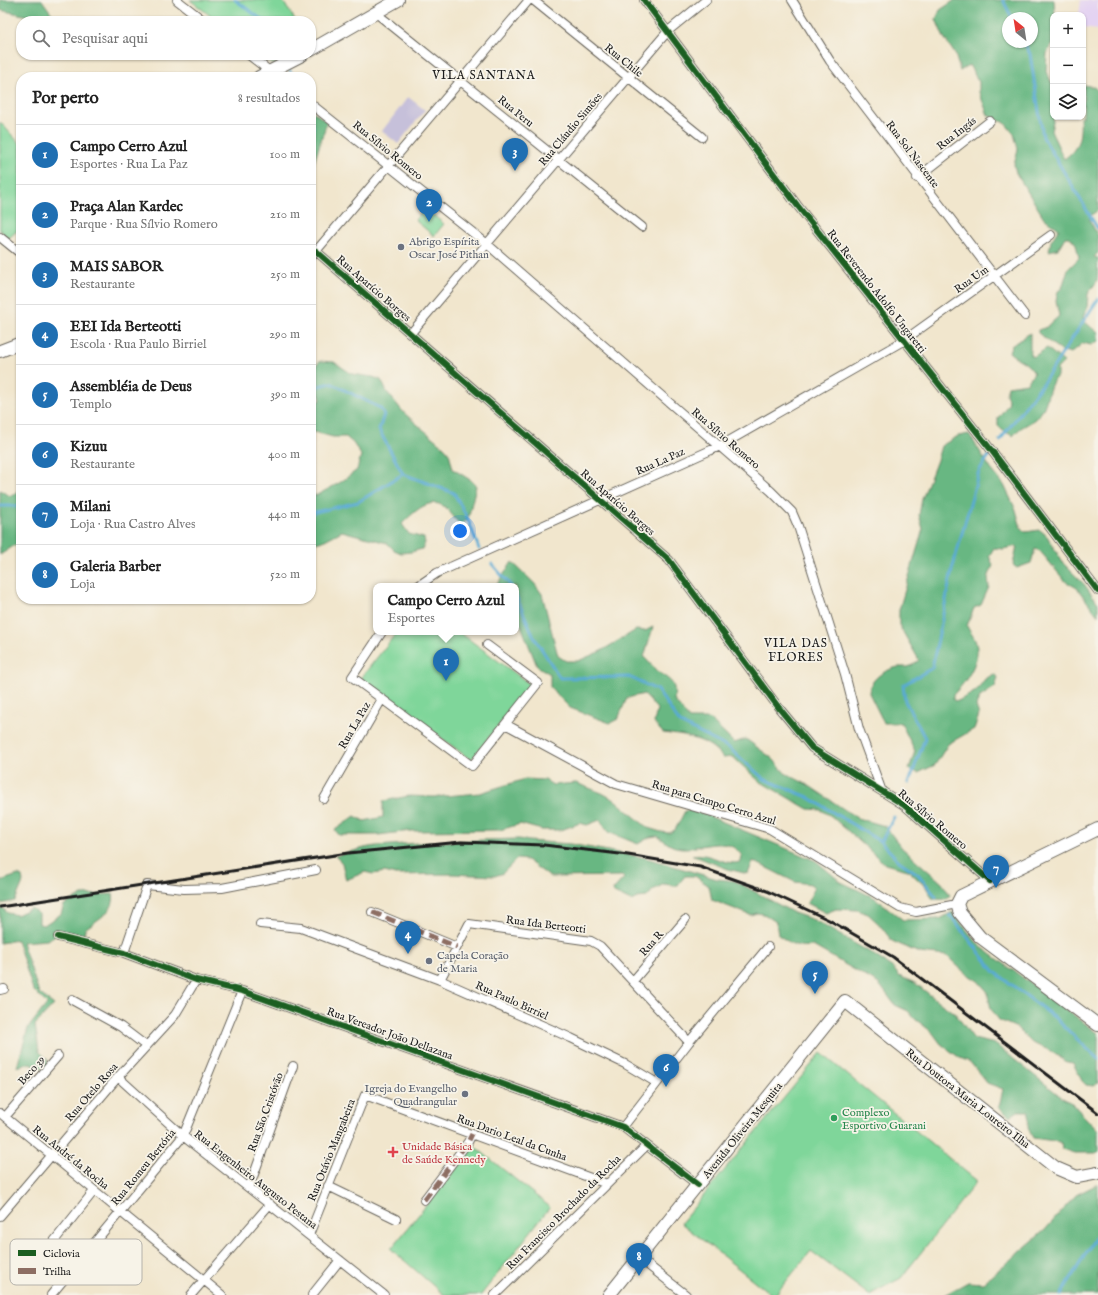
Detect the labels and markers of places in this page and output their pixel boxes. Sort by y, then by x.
pin: 3 [502,138,528,171]
pin: 2 [416,189,442,222]
place label: Abrigo Espírita Oscar José Pithan [408,235,489,262]
marker: Abrigo Espírita Oscar José Pithan [396,242,406,252]
pin: 1 [433,648,459,681]
pin: 7 [983,855,1009,888]
pin: 4 [395,921,421,954]
place label: Capela Coração de Maria [437,949,509,976]
marker: Capela Coração de Maria [424,956,434,966]
pin: 5 [802,961,828,994]
pin: 6 [653,1054,679,1087]
place label: Igreja do Evangelho Quadrangular [364,1082,457,1109]
marker: Igreja do Evangelho Quadrangular [460,1089,470,1099]
place label: Complexo Esportivo Guarani [842,1106,926,1133]
marker: Complexo Esportivo Guarani [829,1113,839,1123]
place label: Unidade Básica de Saúde Kennedy [402,1140,486,1167]
marker: Unidade Básica de Saúde Kennedy [387,1146,399,1158]
pin: 8 [626,1243,652,1276]

